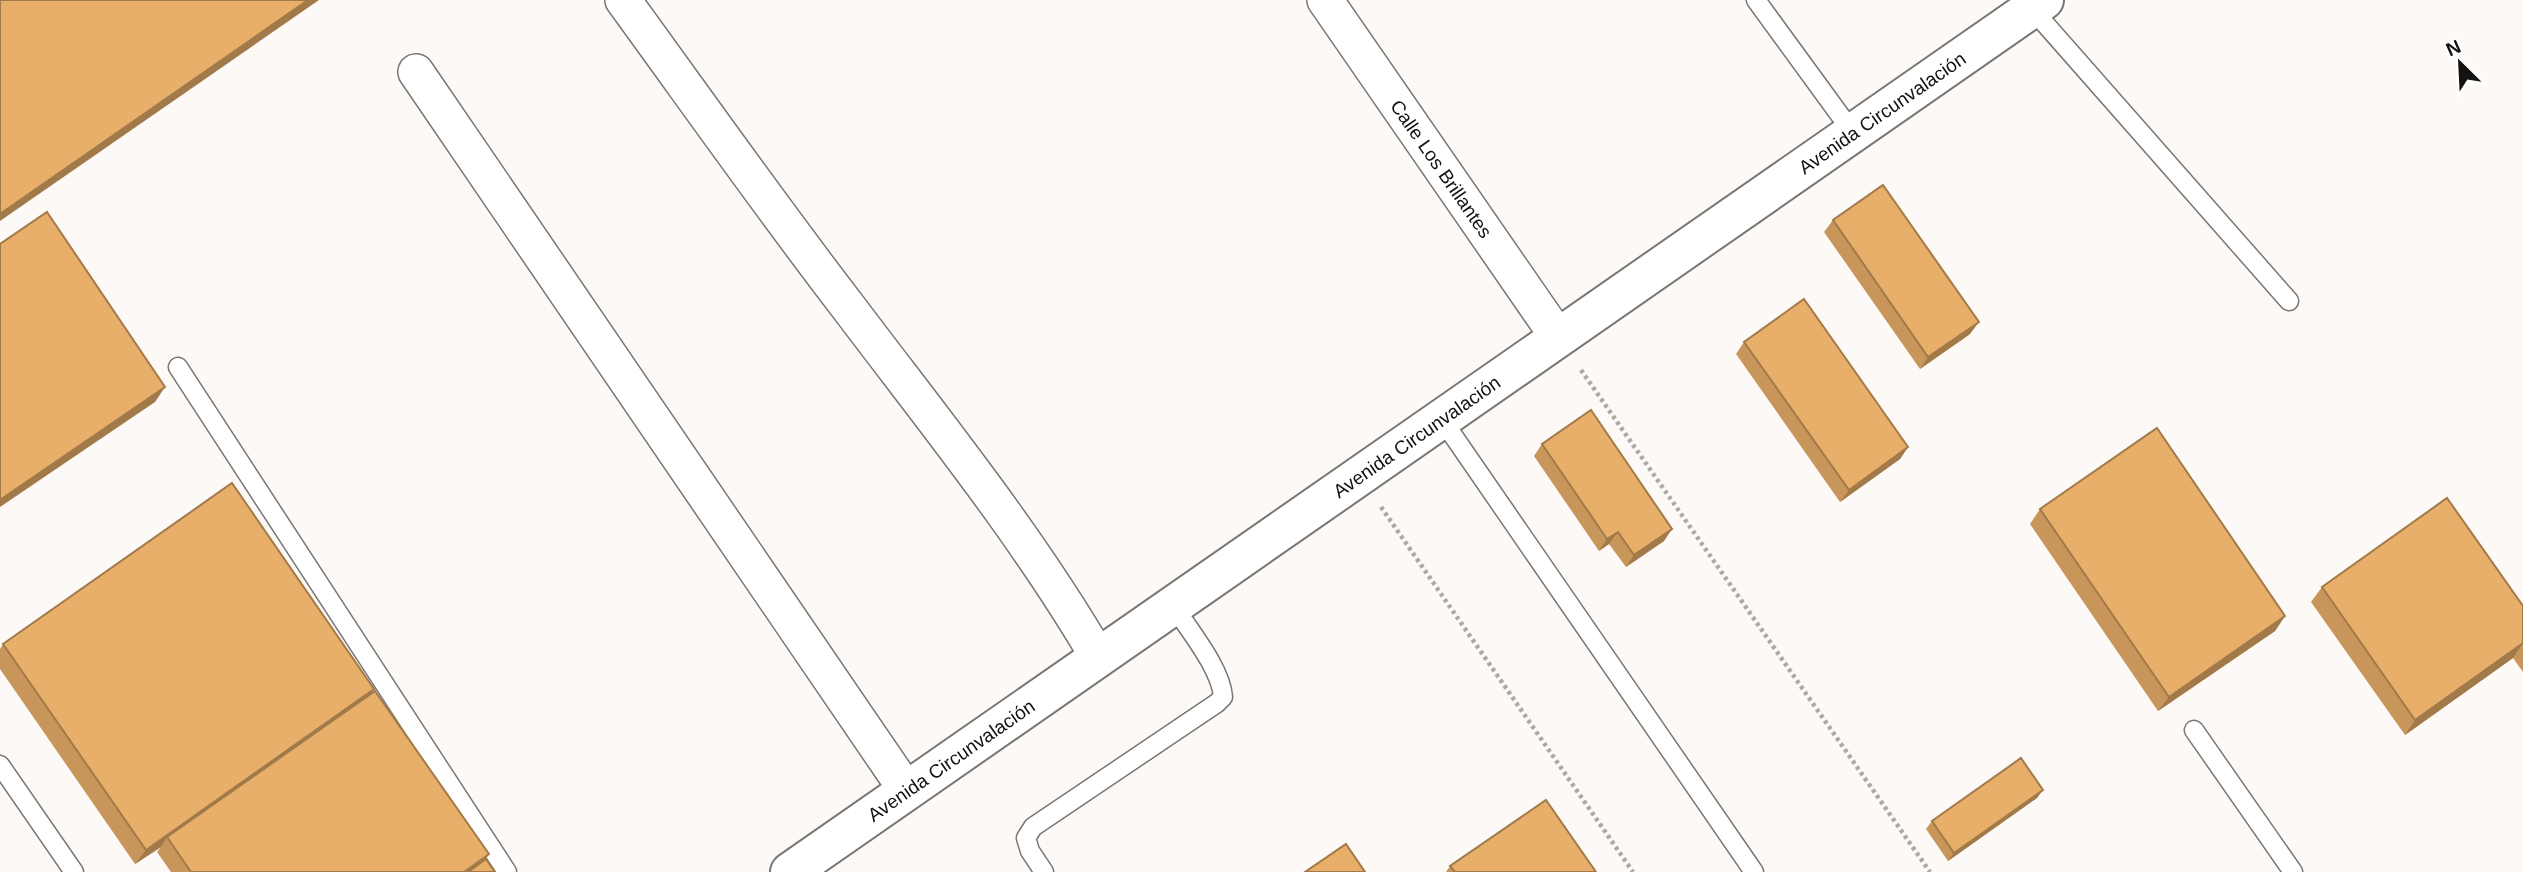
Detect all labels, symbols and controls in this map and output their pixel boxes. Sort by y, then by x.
north arrow [2425,28,2495,98]
text: N [2443,36,2464,60]
street label: Avenida Circunvalación [1795,47,1969,178]
street label: Calle Los Brillantes [1387,96,1497,242]
street label: Avenida Circunvalación [1329,371,1504,502]
street label: Avenida Circunvalación [863,695,1038,825]

